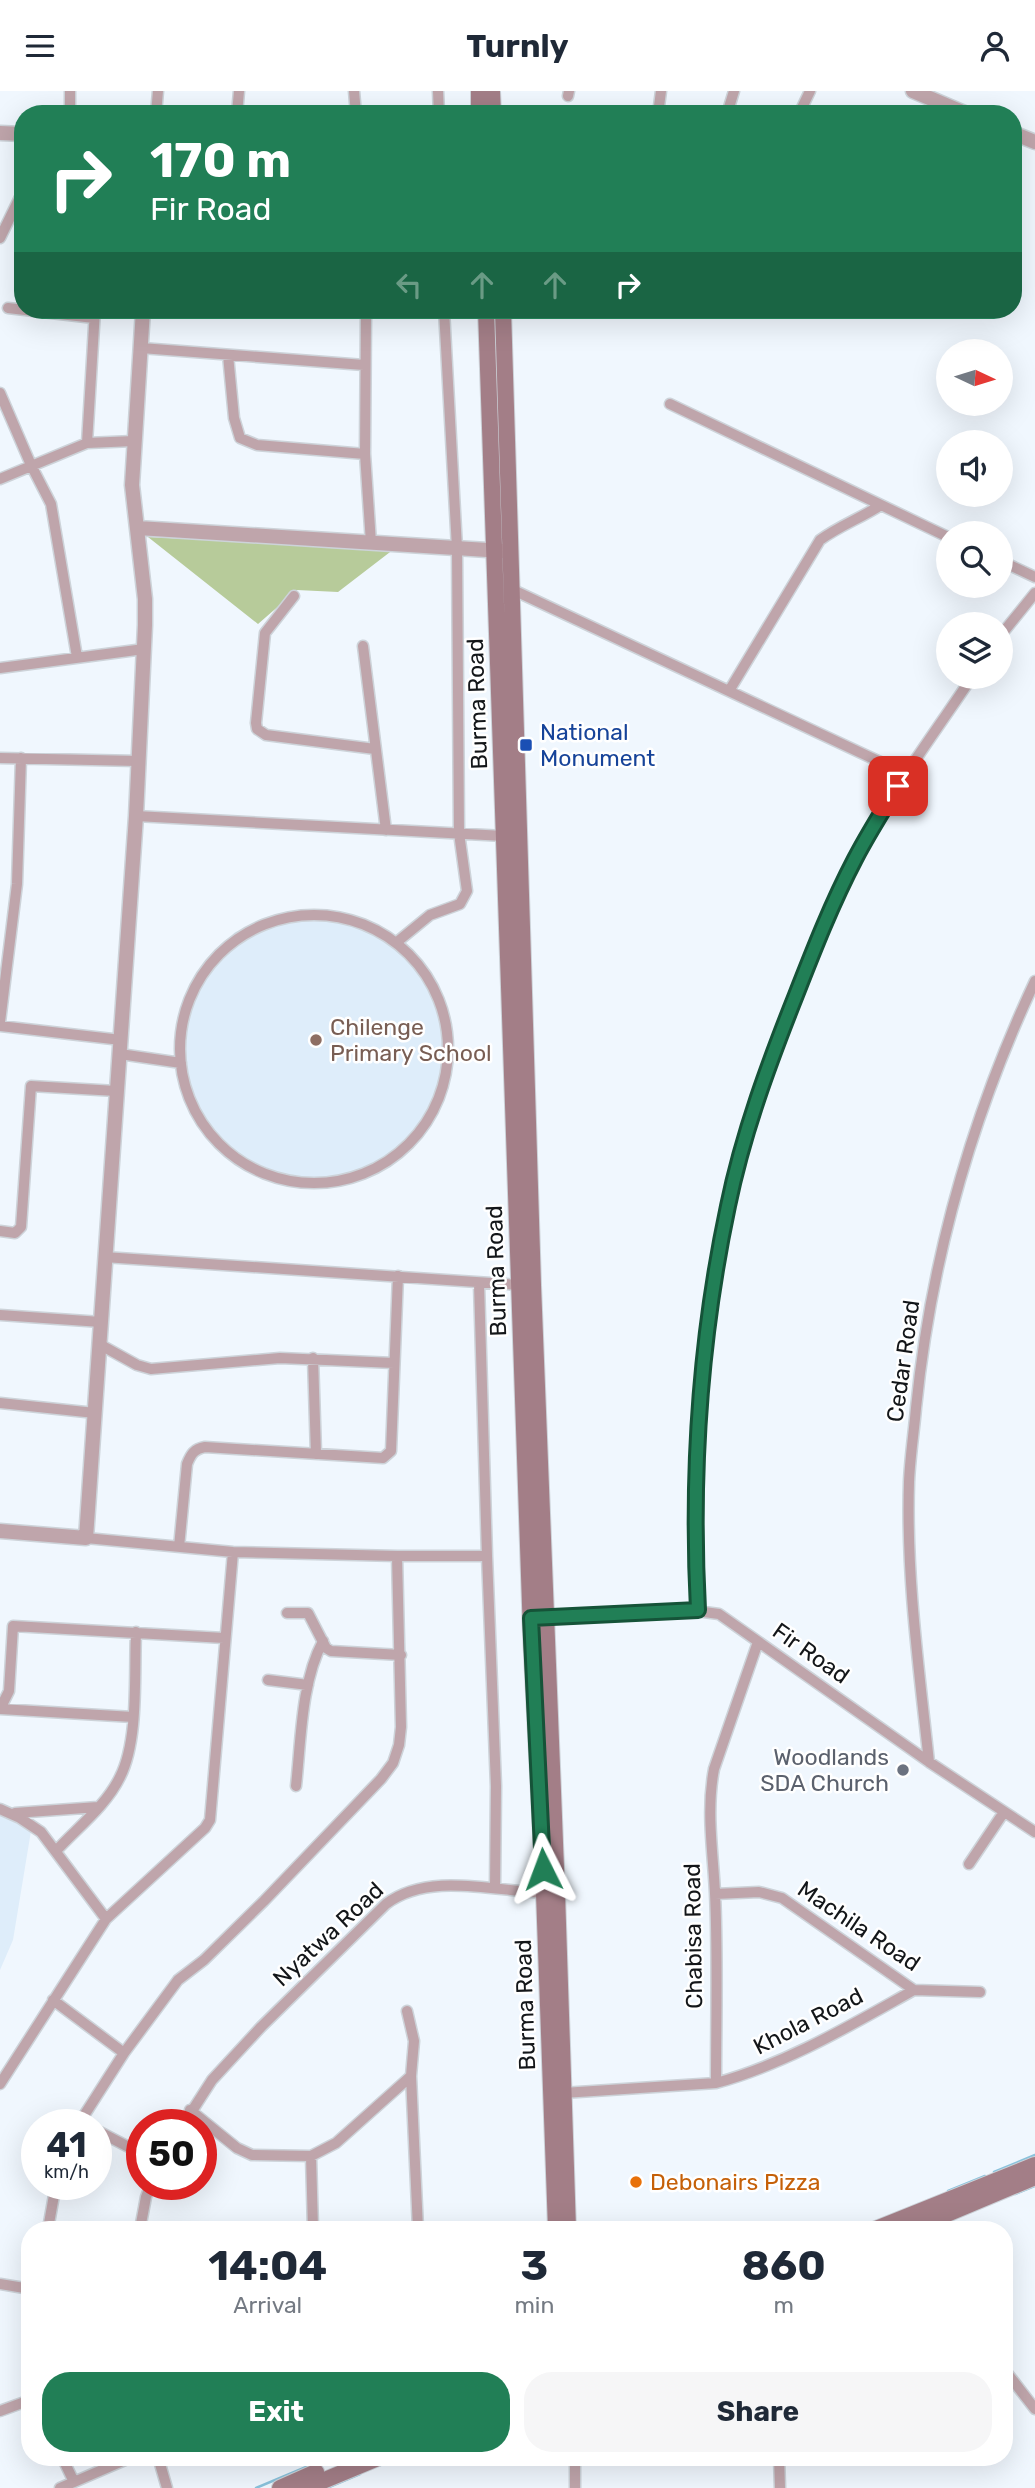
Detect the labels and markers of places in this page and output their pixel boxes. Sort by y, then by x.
place label: National Monument [540,718,655,772]
marker: National Monument [518,737,534,753]
pin [868,756,928,816]
place label: Chilenge Primary School [330,1013,492,1067]
marker: Chilenge Primary School [308,1032,324,1048]
place label: Woodlands SDA Church [760,1743,889,1797]
marker: Woodlands SDA Church [895,1762,911,1778]
place label: Debonairs Pizza [650,2168,820,2196]
marker: Debonairs Pizza [628,2174,644,2190]

